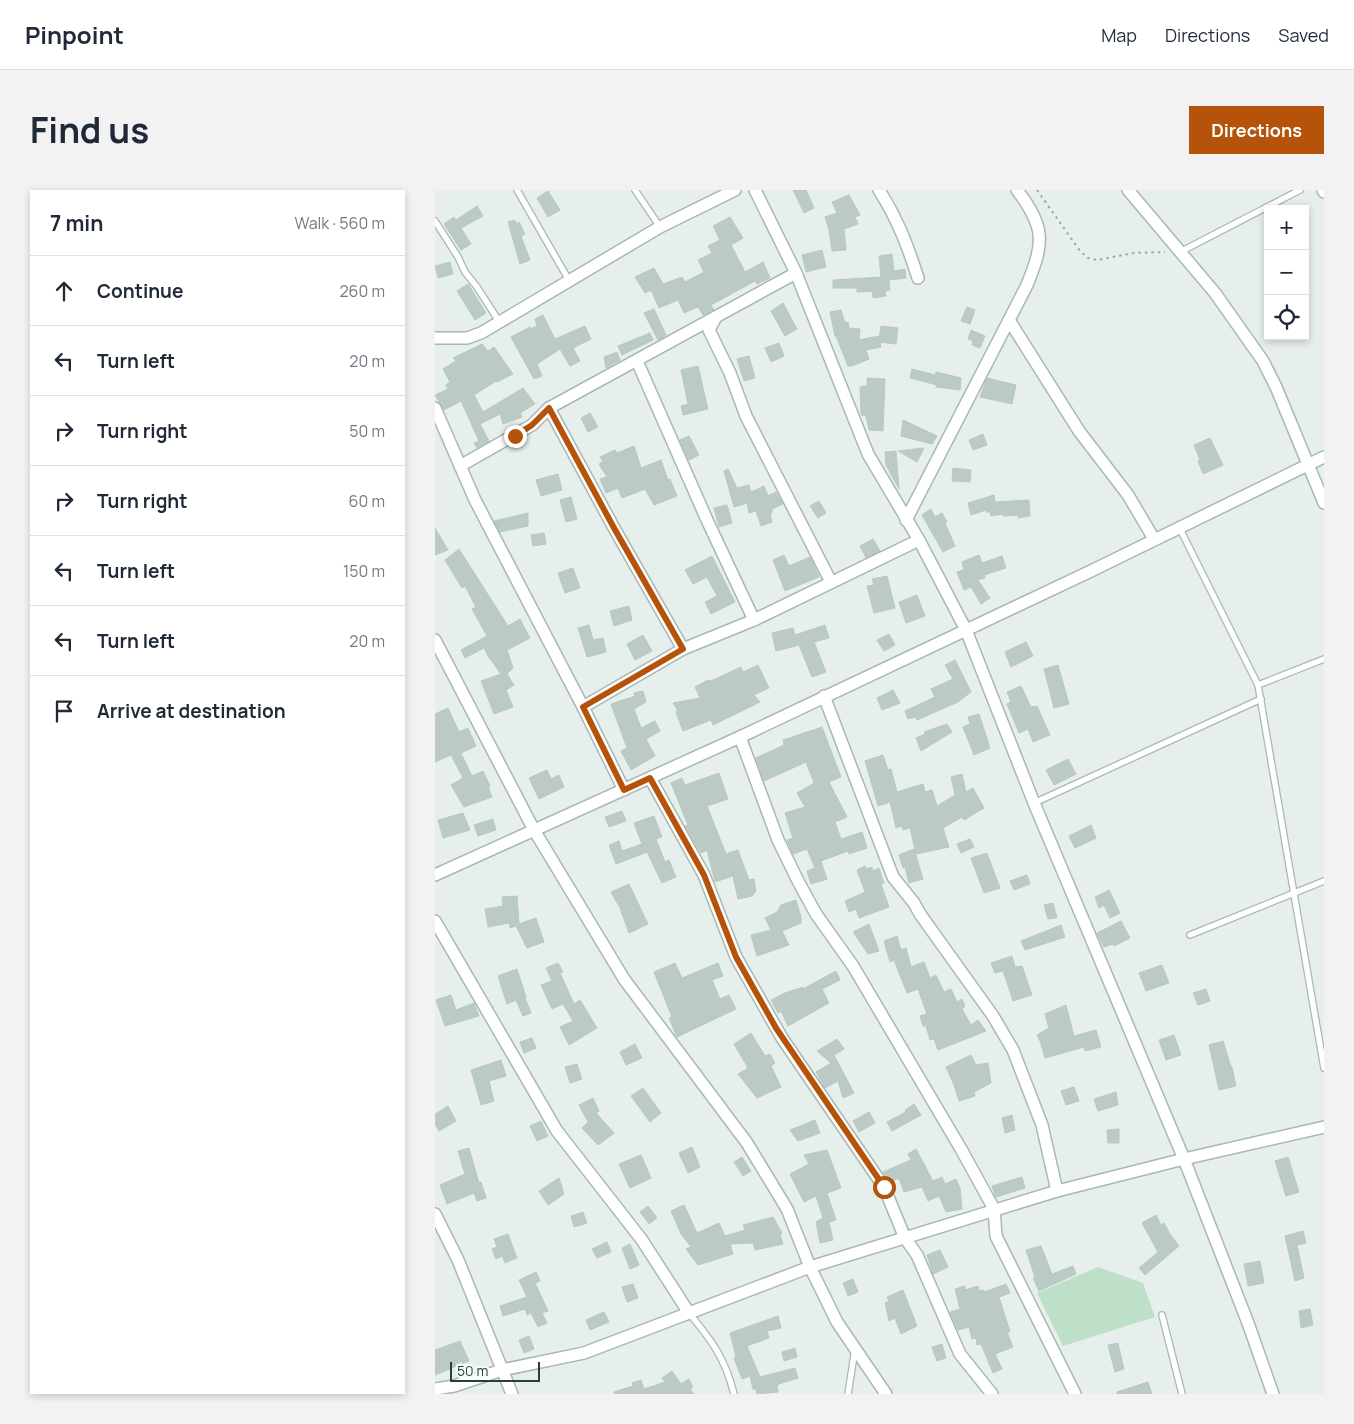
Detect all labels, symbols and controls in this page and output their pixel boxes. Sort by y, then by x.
text: Pinpoint [25,18,124,51]
text: Map [1101,23,1137,47]
text: Directions [1165,23,1250,47]
text: Saved [1278,23,1329,47]
text: Find us [30,106,149,154]
button: Directions [1189,106,1324,154]
map controls [1264,205,1309,340]
button: + [1264,205,1309,250]
text: 7 min [50,209,103,237]
text: Walk · 560 m [294,212,385,234]
button: − [1264,250,1309,295]
icon: ahead [50,277,78,305]
text: Continue [97,278,183,304]
text: 260 m [339,280,385,302]
button: locate [1264,295,1309,340]
icon: left [50,347,78,375]
text: Turn left [97,348,175,374]
text: 20 m [349,350,385,372]
icon: right [50,417,78,445]
text: Turn right [97,418,187,444]
text: 50 m [349,420,385,442]
route end [504,425,527,448]
icon: right [50,487,78,515]
text: Turn right [97,488,187,514]
text: 60 m [349,490,385,512]
icon: left [50,557,78,585]
text: Turn left [97,558,175,584]
text: 150 m [343,560,385,582]
icon: left [50,627,78,655]
text: Turn left [97,628,175,654]
text: 20 m [349,630,385,652]
icon: arrive [50,697,78,725]
text: Arrive at destination [97,698,286,724]
route start [873,1176,896,1199]
scale bar [450,1359,540,1382]
text: 50 m [457,1361,488,1380]

